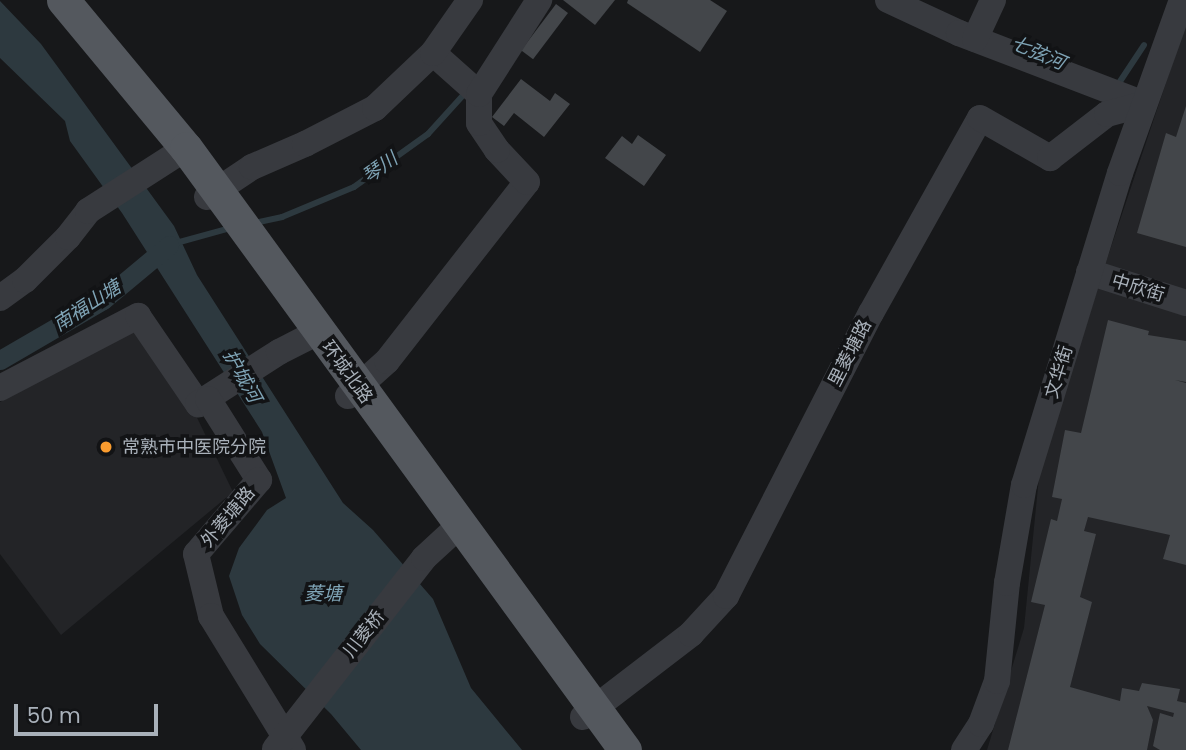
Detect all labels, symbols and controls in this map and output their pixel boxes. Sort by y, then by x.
water label: 七弦河 [1007,31,1069,75]
water label: 琴川 [358,148,402,188]
street label: 中欣街 [1109,270,1167,306]
water label: 南福山塘 [49,276,125,336]
street label: 里菱塘路 [824,316,876,390]
street label: 环城北路 [317,337,377,407]
street label: 文华街 [1041,343,1077,401]
water label: 护城河 [218,346,266,406]
place label: 常熟市中医院分院 [122,436,266,458]
marker: 常熟市中医院分院 [96,437,116,457]
street label: 外菱塘路 [197,482,259,552]
water label: 菱塘 [304,583,342,605]
street label: 川菱桥 [339,606,389,662]
scale bar [18,690,161,734]
text: 50 m [27,701,81,730]

